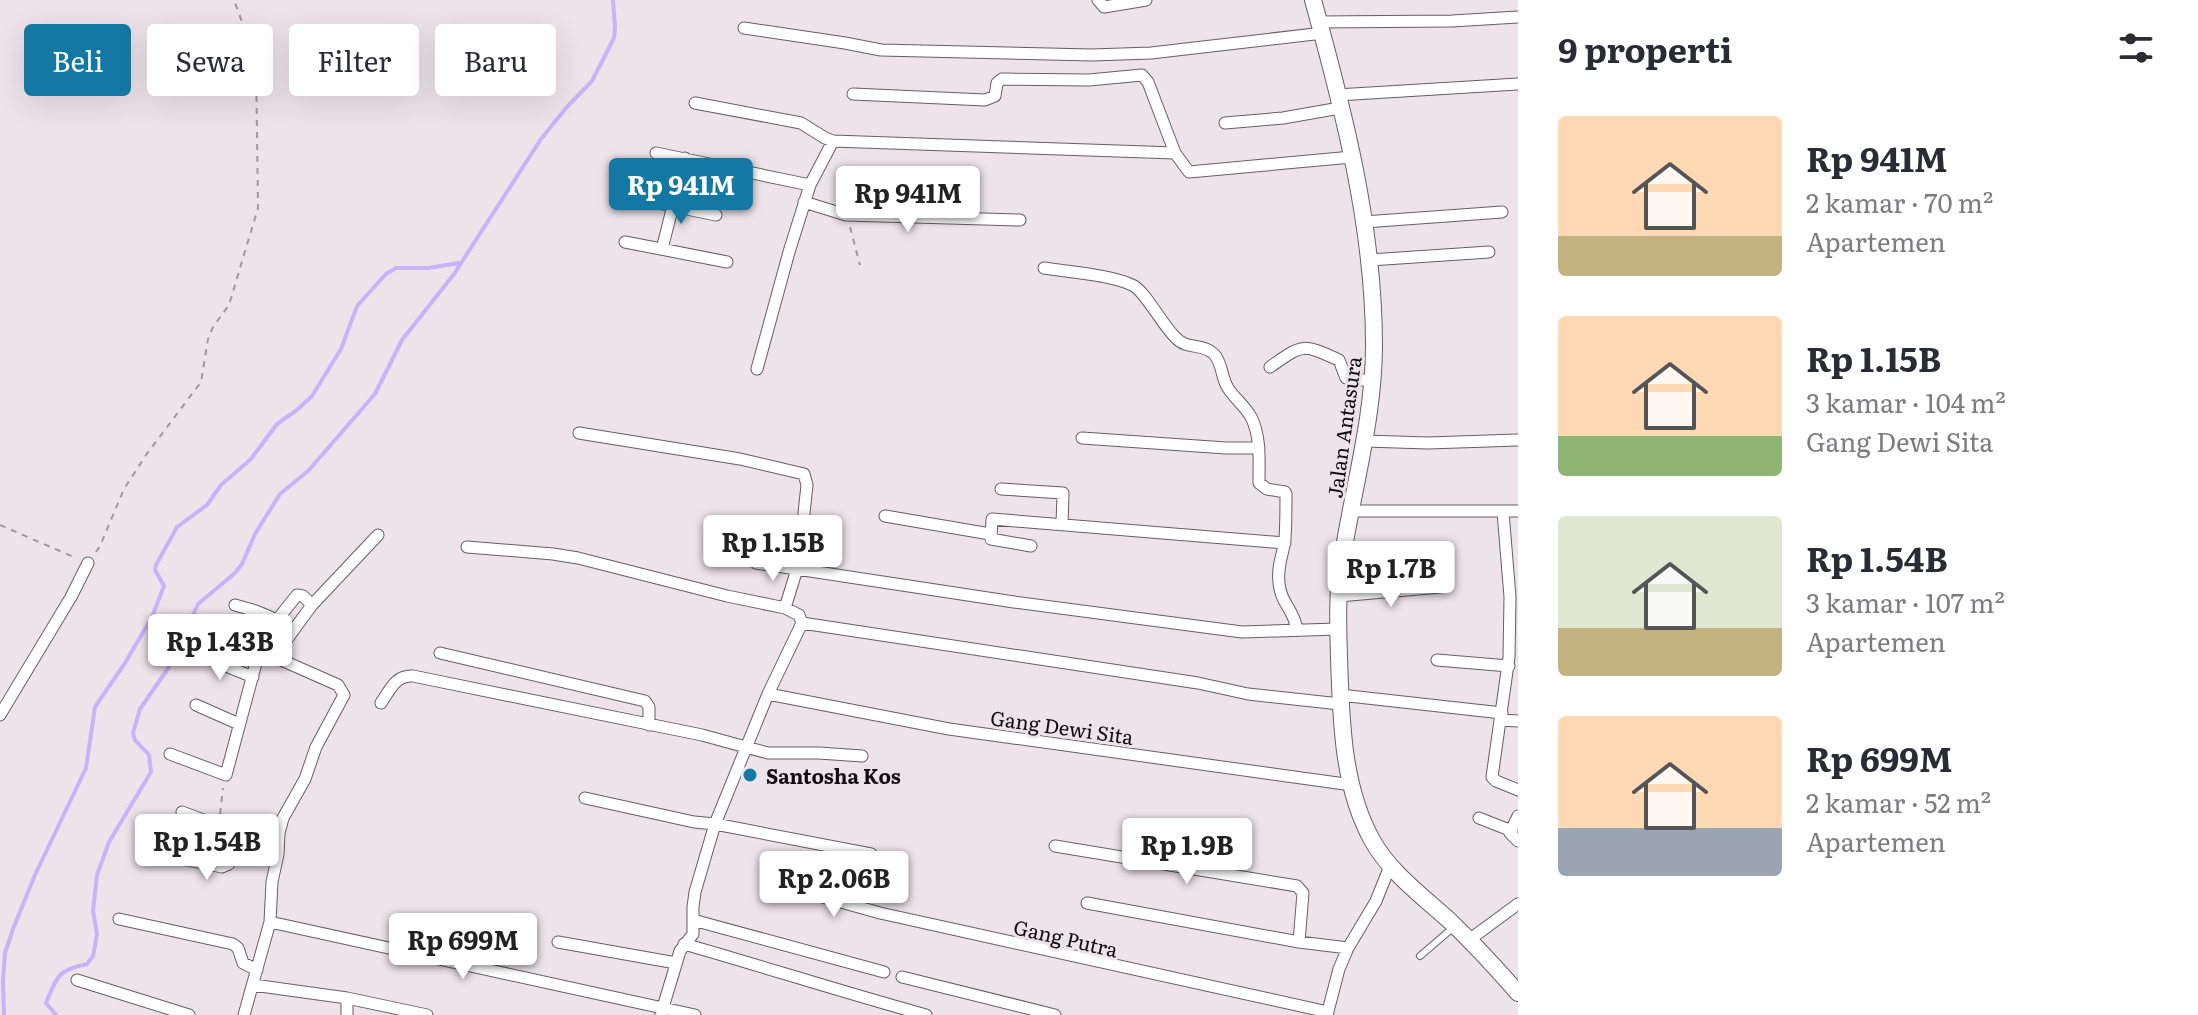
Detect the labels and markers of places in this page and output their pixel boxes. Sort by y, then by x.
pin: Rp 941M [607,158,755,226]
pin: Rp 941M [834,166,982,234]
pin: Rp 1.15B [690,515,856,583]
pin: Rp 1.7B [1317,541,1465,609]
pin: Rp 1.43B [137,614,303,682]
place label: Santosha Kos [766,760,901,790]
marker: Santosha Kos [741,766,759,784]
pin: Rp 1.54B [124,814,290,882]
pin: Rp 1.9B [1113,818,1261,886]
pin: Rp 2.06B [751,851,917,919]
pin: Rp 699M [389,913,537,981]

